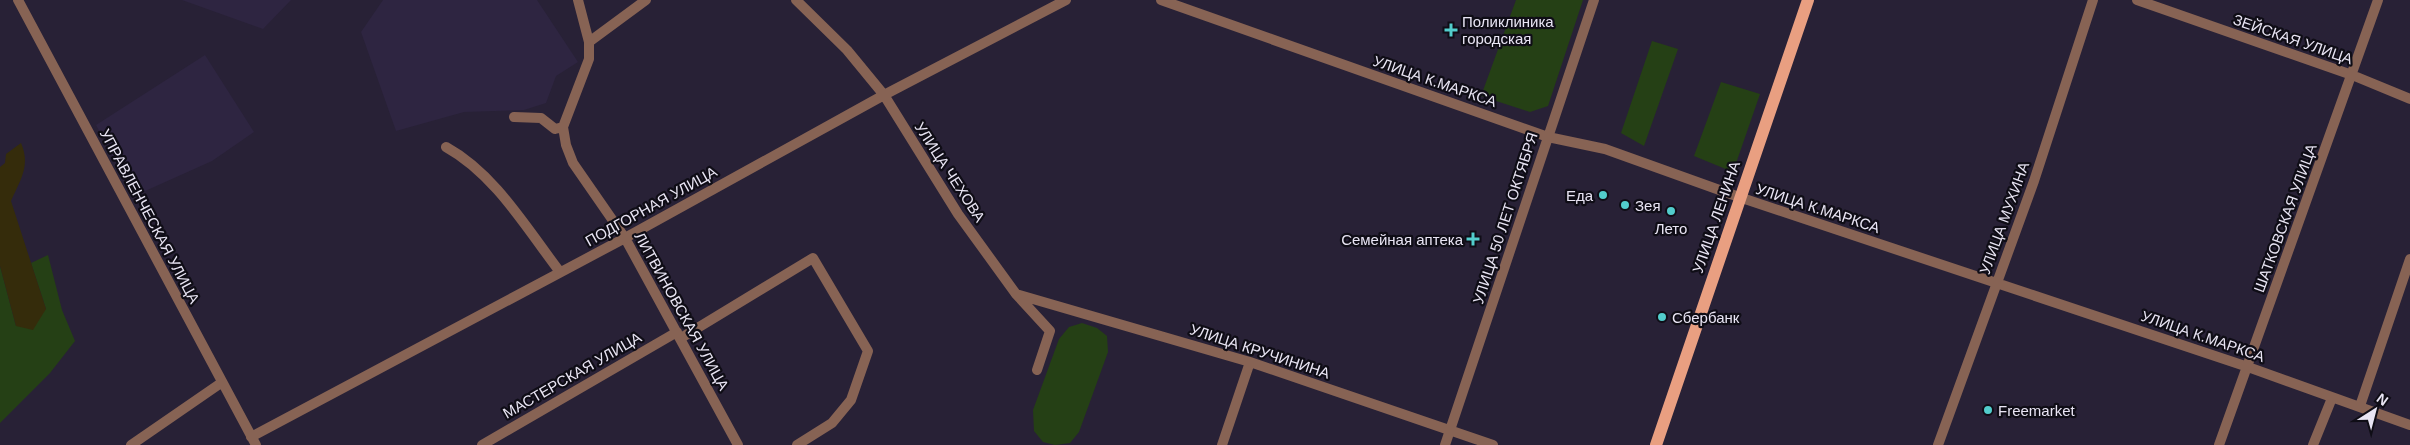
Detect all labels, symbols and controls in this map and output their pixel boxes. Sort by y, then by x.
street label: ЗЕЙСКАЯ УЛИЦА [2231,11,2355,67]
place label: Поликлиника городская [1462,13,1554,47]
marker: Поликлиника городская [1444,23,1458,37]
street label: УЛИЦА К.МАРКСА [1371,52,1499,110]
street label: УЛИЦА ЧЕХОВА [911,119,989,225]
street label: УПРАВЛЕНЧЕСКАЯ УЛИЦА [97,126,203,306]
street label: УЛИЦА 50 ЛЕТ ОКТЯБРЯ [1469,130,1541,306]
street label: ШАТКОВСКАЯ УЛИЦА [2250,141,2320,295]
street label: УЛИЦА ЛЕНИНА [1689,159,1743,275]
street label: УЛИЦА МУХИНА [1976,159,2032,277]
street label: ПОДГОРНАЯ УЛИЦА [582,163,720,249]
street label: УЛИЦА К.МАРКСА [1754,180,1882,236]
place label: Еда [1566,187,1594,204]
marker: Еда [1597,189,1609,201]
place label: Зея [1635,197,1661,214]
marker: Зея [1619,199,1631,211]
marker: Лето [1665,205,1677,217]
place label: Лето [1655,220,1687,237]
street label: ЛИТВИНОВСКАЯ УЛИЦА [631,229,733,393]
place label: Семейная аптека [1341,231,1464,248]
marker: Семейная аптека [1467,233,1479,245]
street label: УЛИЦА К.МАРКСА [2139,307,2267,365]
place label: Сбербанк [1672,309,1740,326]
marker: Сбербанк [1656,311,1668,323]
street label: УЛИЦА КРУЧИНИНА [1188,320,1332,382]
street label: МАСТЕРСКАЯ УЛИЦА [500,328,644,422]
north arrow [2350,385,2400,435]
text: N [2374,390,2391,409]
place label: Freemarket [1998,402,2076,419]
marker: Freemarket [1982,404,1994,416]

